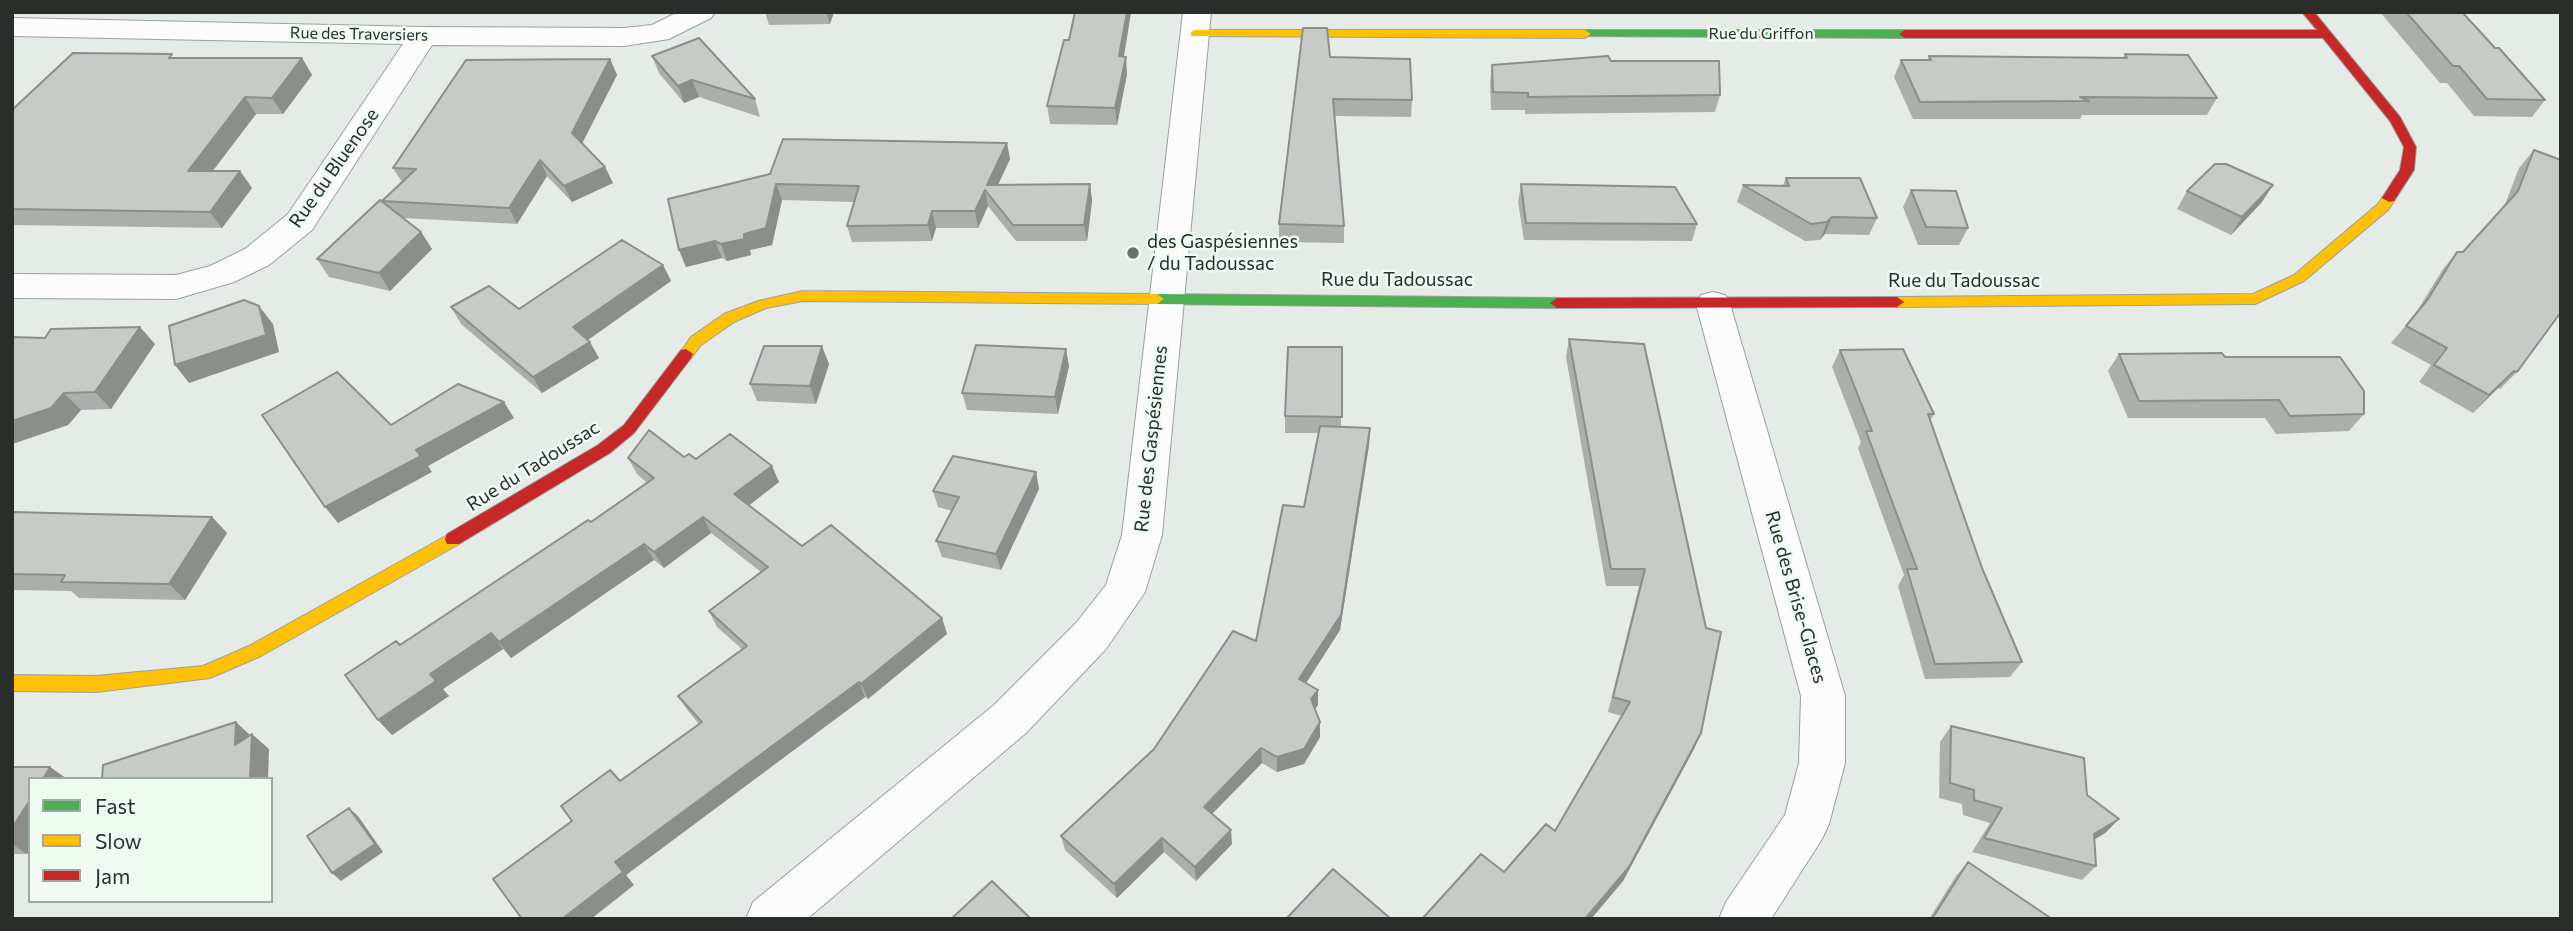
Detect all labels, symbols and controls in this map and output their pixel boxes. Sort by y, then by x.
street label: Rue des Traversiers [290,23,428,45]
street label: Rue du Griffon [1708,24,1814,44]
street label: Rue du Bluenose [284,104,384,232]
place label: des Gaspésiennes / du Tadoussac [1147,231,1298,275]
marker: des Gaspésiennes / du Tadoussac [1125,245,1141,261]
street label: Rue du Tadoussac [1321,269,1473,291]
street label: Rue du Tadoussac [1888,270,2040,292]
street label: Rue des Gaspésiennes [1130,344,1172,534]
street label: Rue du Tadoussac [462,416,604,516]
street label: Rue des Brise-Glaces [1760,508,1832,686]
legend [28,777,273,903]
text: Fast [95,793,136,818]
text: Slow [95,828,142,853]
text: Jam [95,863,130,888]

